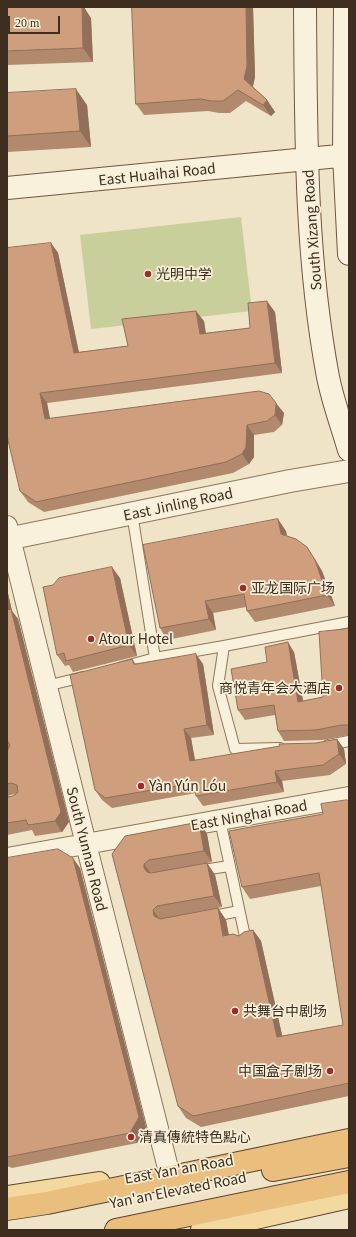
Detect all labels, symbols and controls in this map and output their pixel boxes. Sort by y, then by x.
scale bar [10,8,62,34]
text: 20 m [15,16,39,30]
street label: East Huaihai Road [97,159,217,189]
street label: South Xizang Road [299,169,325,291]
place label: 光明中学 [156,266,212,282]
marker: 光明中学 [143,269,153,279]
street label: East Jinling Road [122,484,234,524]
place label: 亚龙国际广场 [251,580,335,596]
marker: 亚龙国际广场 [238,583,248,593]
place label: Atour Hotel [99,631,173,647]
marker: Atour Hotel [86,634,96,644]
place label: 商悦青年会大酒店 [219,680,331,696]
marker: 商悦青年会大酒店 [334,683,344,693]
place label: Yàn Yún Lóu [149,778,226,794]
marker: Yàn Yún Lóu [136,781,146,791]
street label: South Yunnan Road [63,785,111,913]
street label: East Ninghai Road [189,796,309,834]
place label: 共舞台中剧场 [243,1003,327,1019]
marker: 共舞台中剧场 [230,1006,240,1016]
place label: 中国盒子剧场 [238,1063,322,1079]
marker: 中国盒子剧场 [325,1066,335,1076]
place label: 清真傳統特色點心 [139,1129,251,1145]
marker: 清真傳統特色點心 [126,1132,136,1142]
street label: East Yan'an Road [123,1151,235,1187]
street label: Yan'an Elevated Road [108,1169,248,1211]

